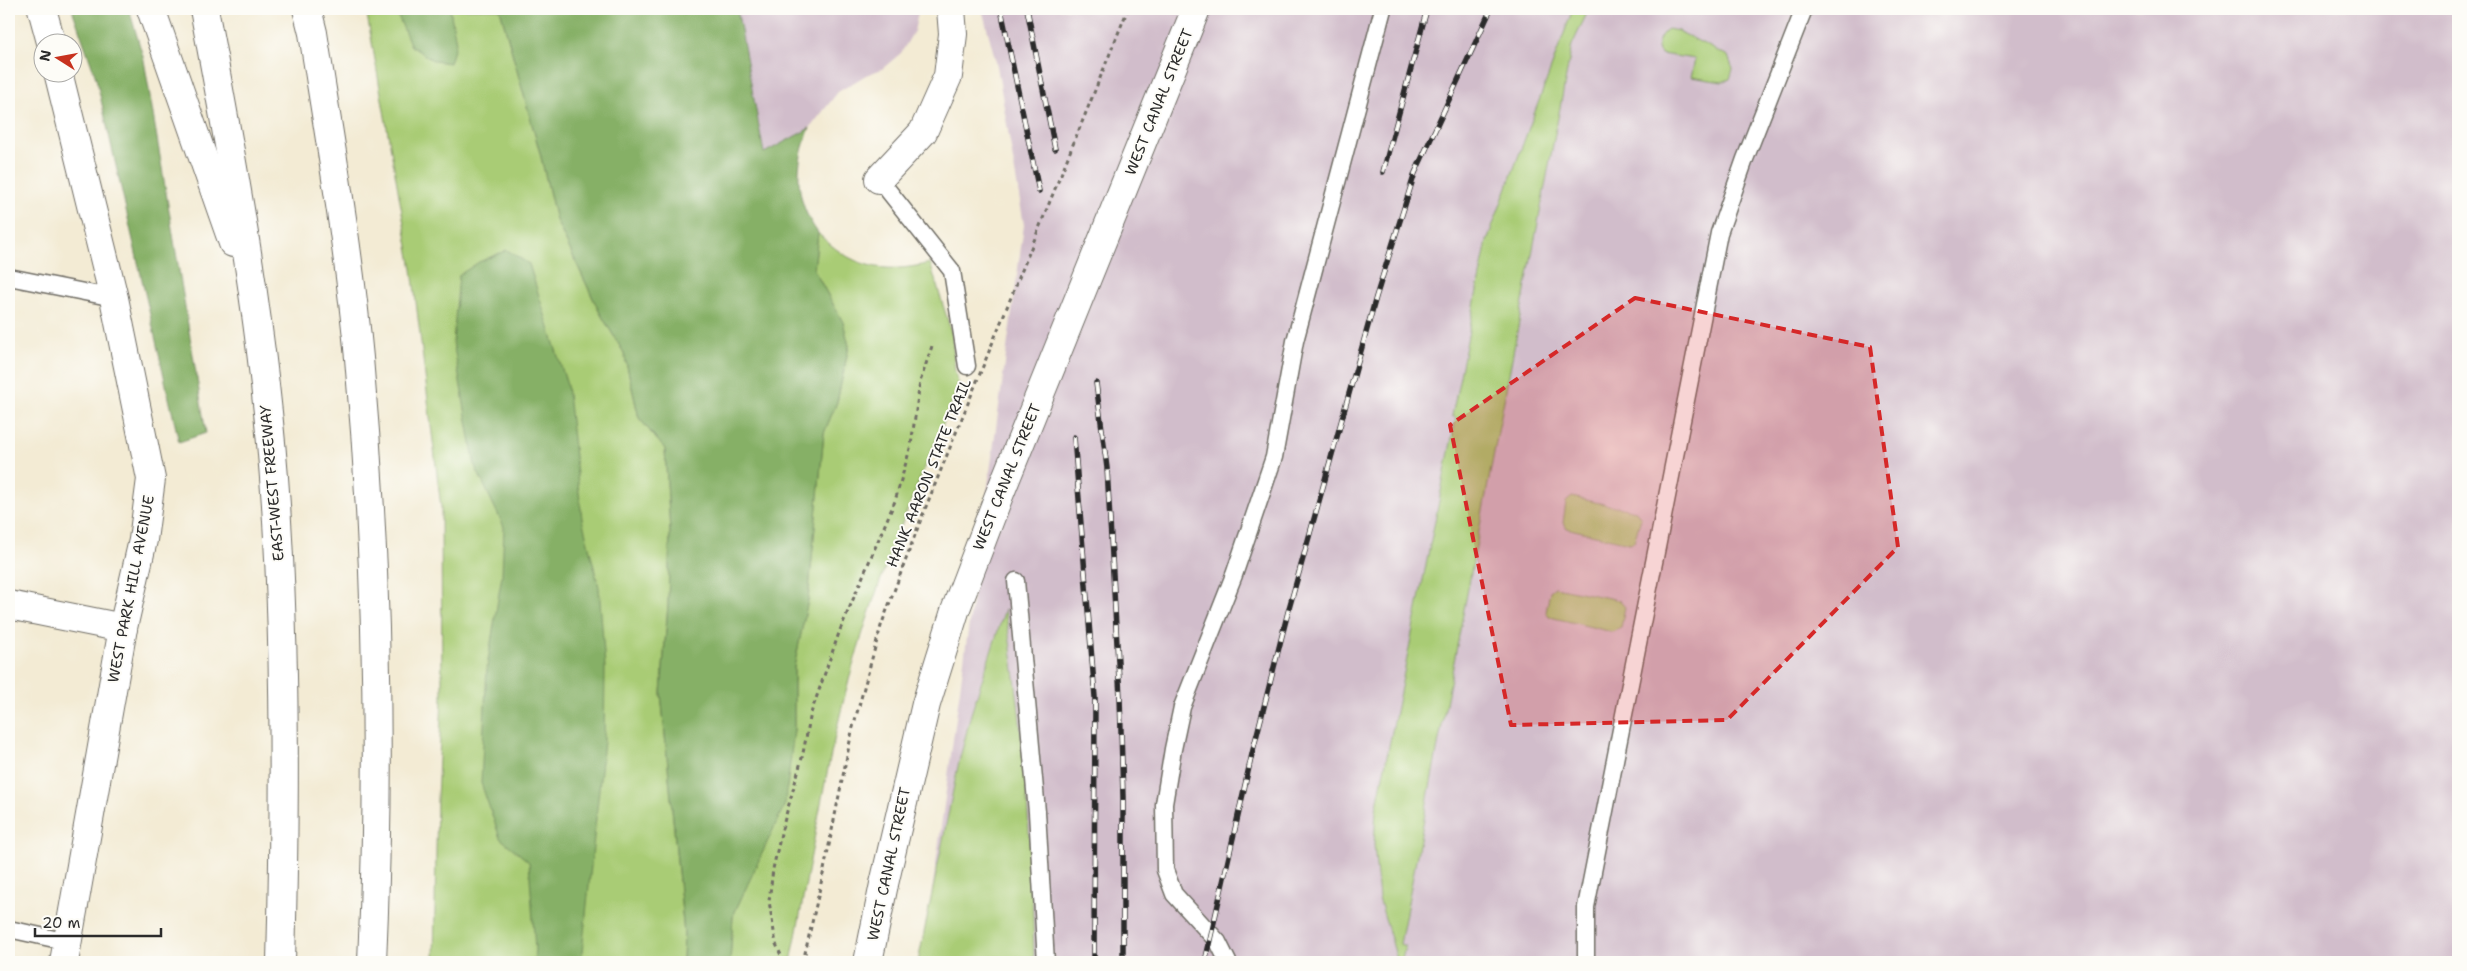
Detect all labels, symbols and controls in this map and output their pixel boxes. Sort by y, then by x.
street label: WEST CANAL STREET [1120,26,1198,178]
north arrow [32,32,82,82]
text: N [35,48,55,63]
street label: HANK AARON STATE TRAIL [882,376,976,570]
street label: WEST CANAL STREET [968,401,1046,553]
street label: EAST-WEST FREEWAY [255,404,289,562]
street label: WEST PARK HILL AVENUE [103,493,159,685]
street label: WEST CANAL STREET [863,785,915,943]
scale bar [35,906,161,938]
text: 20 m [42,913,81,933]

